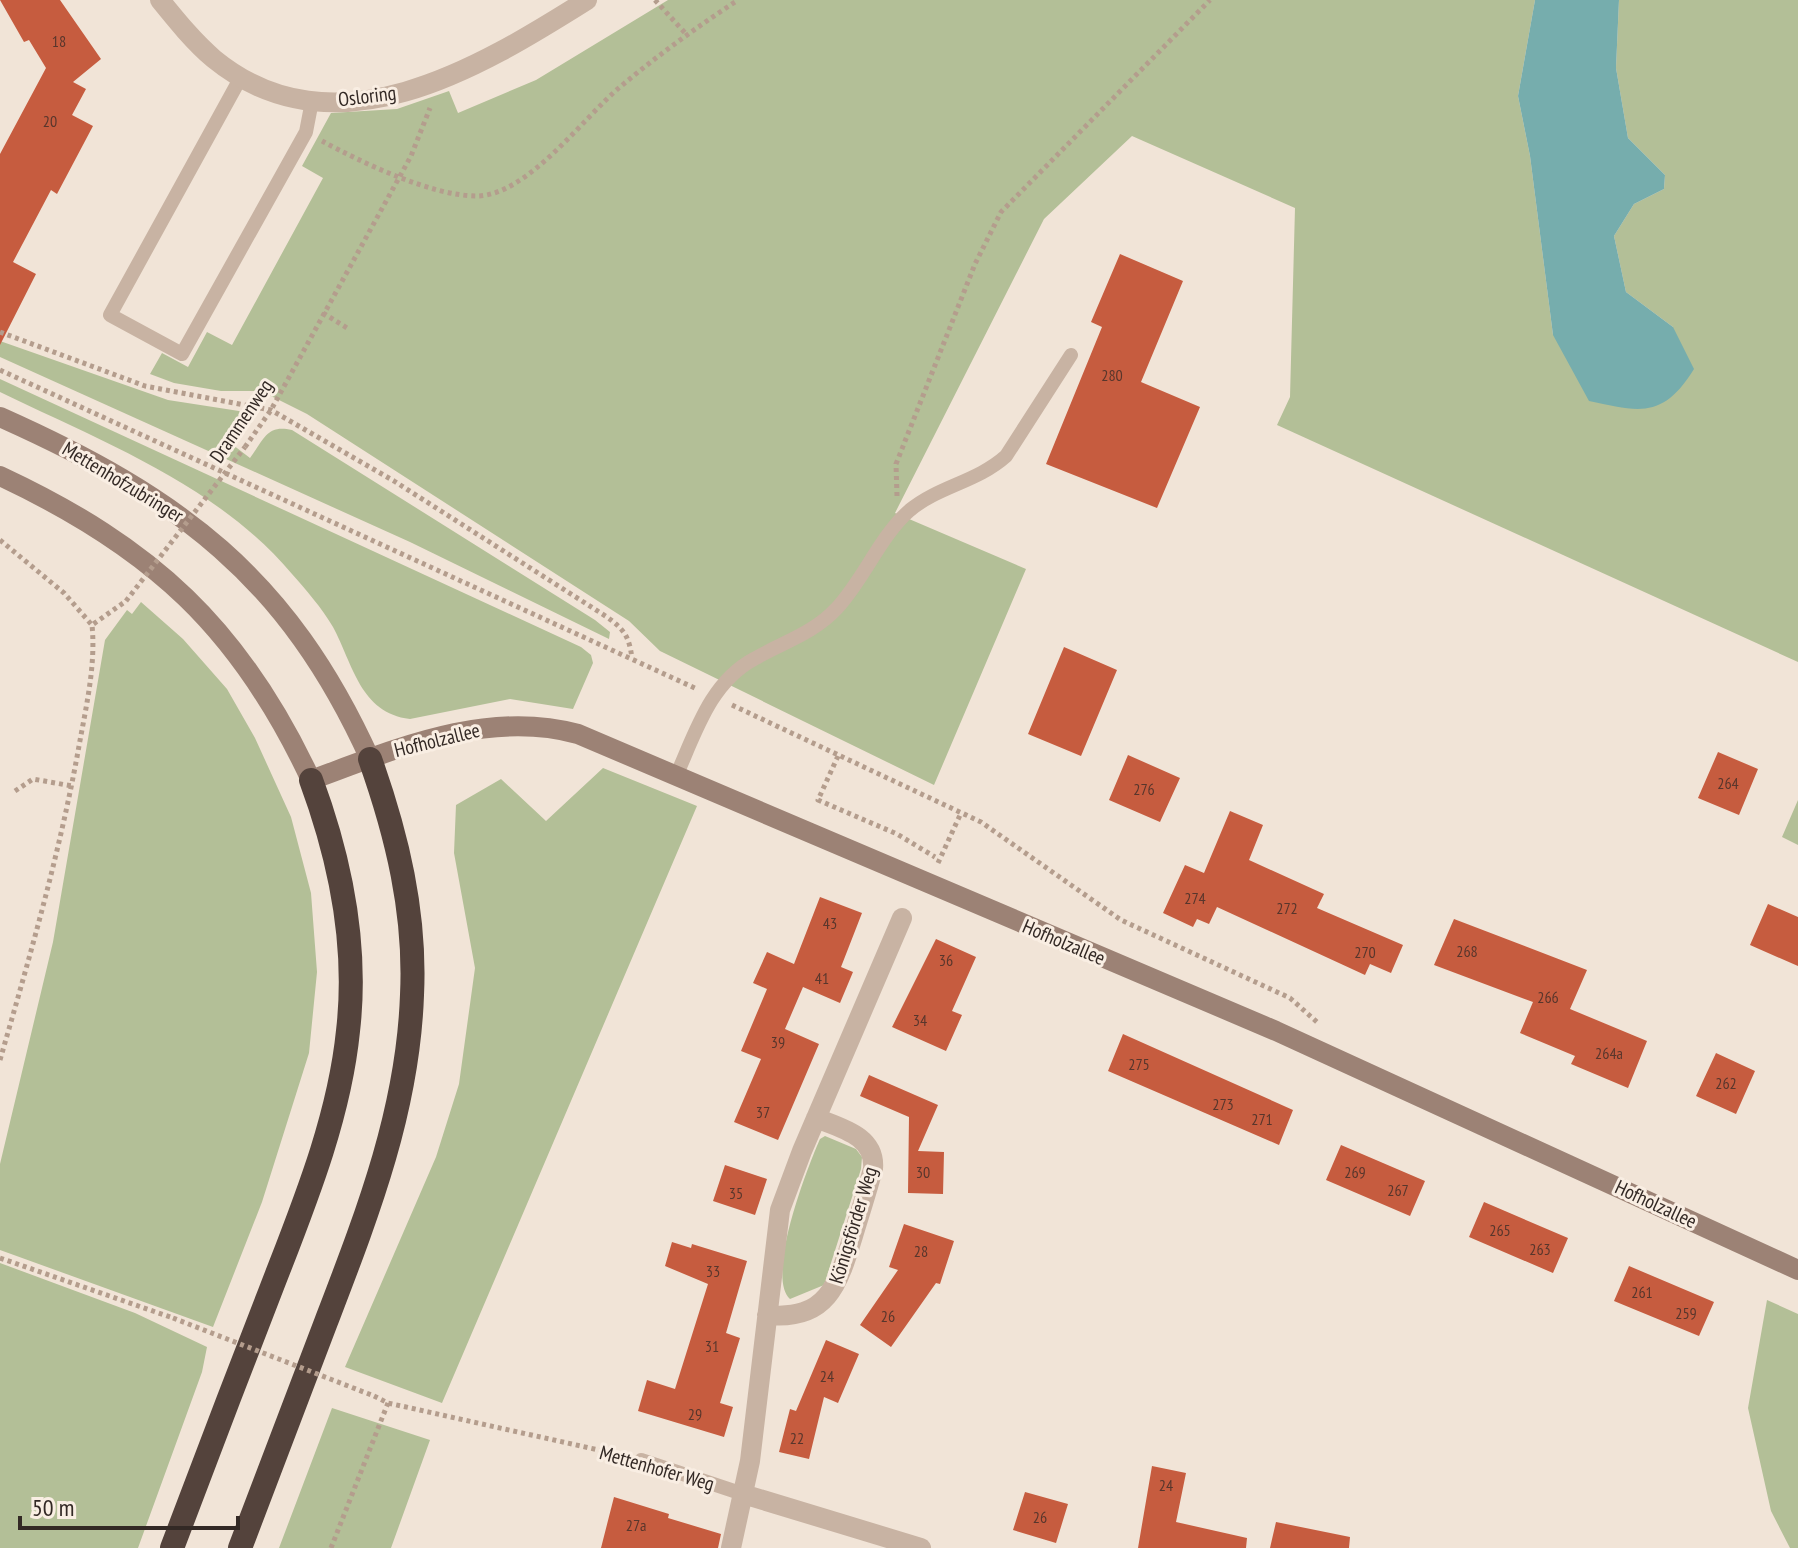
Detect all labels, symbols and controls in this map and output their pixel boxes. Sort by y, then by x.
house number: 18 [52,31,66,51]
street label: Osloring [336,80,398,112]
house number: 20 [43,111,57,131]
house number: 280 [1101,365,1123,385]
street label: Drammenweg [204,374,278,468]
street label: Mettenhofzubringer [58,436,189,529]
street label: Hofholzallee [392,717,482,763]
house number: 264 [1717,773,1739,793]
house number: 276 [1133,779,1155,799]
house number: 274 [1184,888,1206,908]
house number: 272 [1276,898,1298,918]
house number: 43 [823,913,837,933]
street label: Hofholzallee [1019,913,1109,971]
house number: 268 [1456,941,1478,961]
house number: 270 [1354,942,1376,962]
house number: 36 [939,950,953,970]
house number: 41 [815,968,829,988]
house number: 266 [1537,987,1559,1007]
house number: 34 [913,1010,927,1030]
house number: 39 [771,1032,785,1052]
house number: 264a [1595,1043,1623,1063]
house number: 275 [1128,1054,1150,1074]
house number: 262 [1715,1073,1737,1093]
house number: 273 [1212,1094,1234,1114]
house number: 37 [756,1102,770,1122]
house number: 271 [1251,1109,1273,1129]
house number: 30 [916,1162,930,1182]
house number: 269 [1344,1162,1366,1182]
street label: Königsförder Weg [823,1163,883,1287]
street label: Hofholzallee [1611,1174,1701,1234]
house number: 267 [1387,1180,1409,1200]
house number: 35 [729,1183,743,1203]
house number: 265 [1489,1220,1511,1240]
house number: 263 [1529,1239,1551,1259]
house number: 28 [914,1241,928,1261]
house number: 33 [706,1261,720,1281]
house number: 261 [1631,1282,1653,1302]
house number: 259 [1675,1303,1697,1323]
house number: 26 [881,1306,895,1326]
house number: 31 [705,1336,719,1356]
house number: 24 [820,1366,834,1386]
house number: 29 [688,1404,702,1424]
house number: 22 [790,1428,804,1448]
street label: Mettenhofer Weg [597,1439,717,1497]
house number: 24 [1159,1475,1173,1495]
scale bar [20,1480,238,1530]
text: 50 m [32,1492,74,1523]
house number: 26 [1033,1507,1047,1527]
house number: 27a [626,1515,646,1535]

